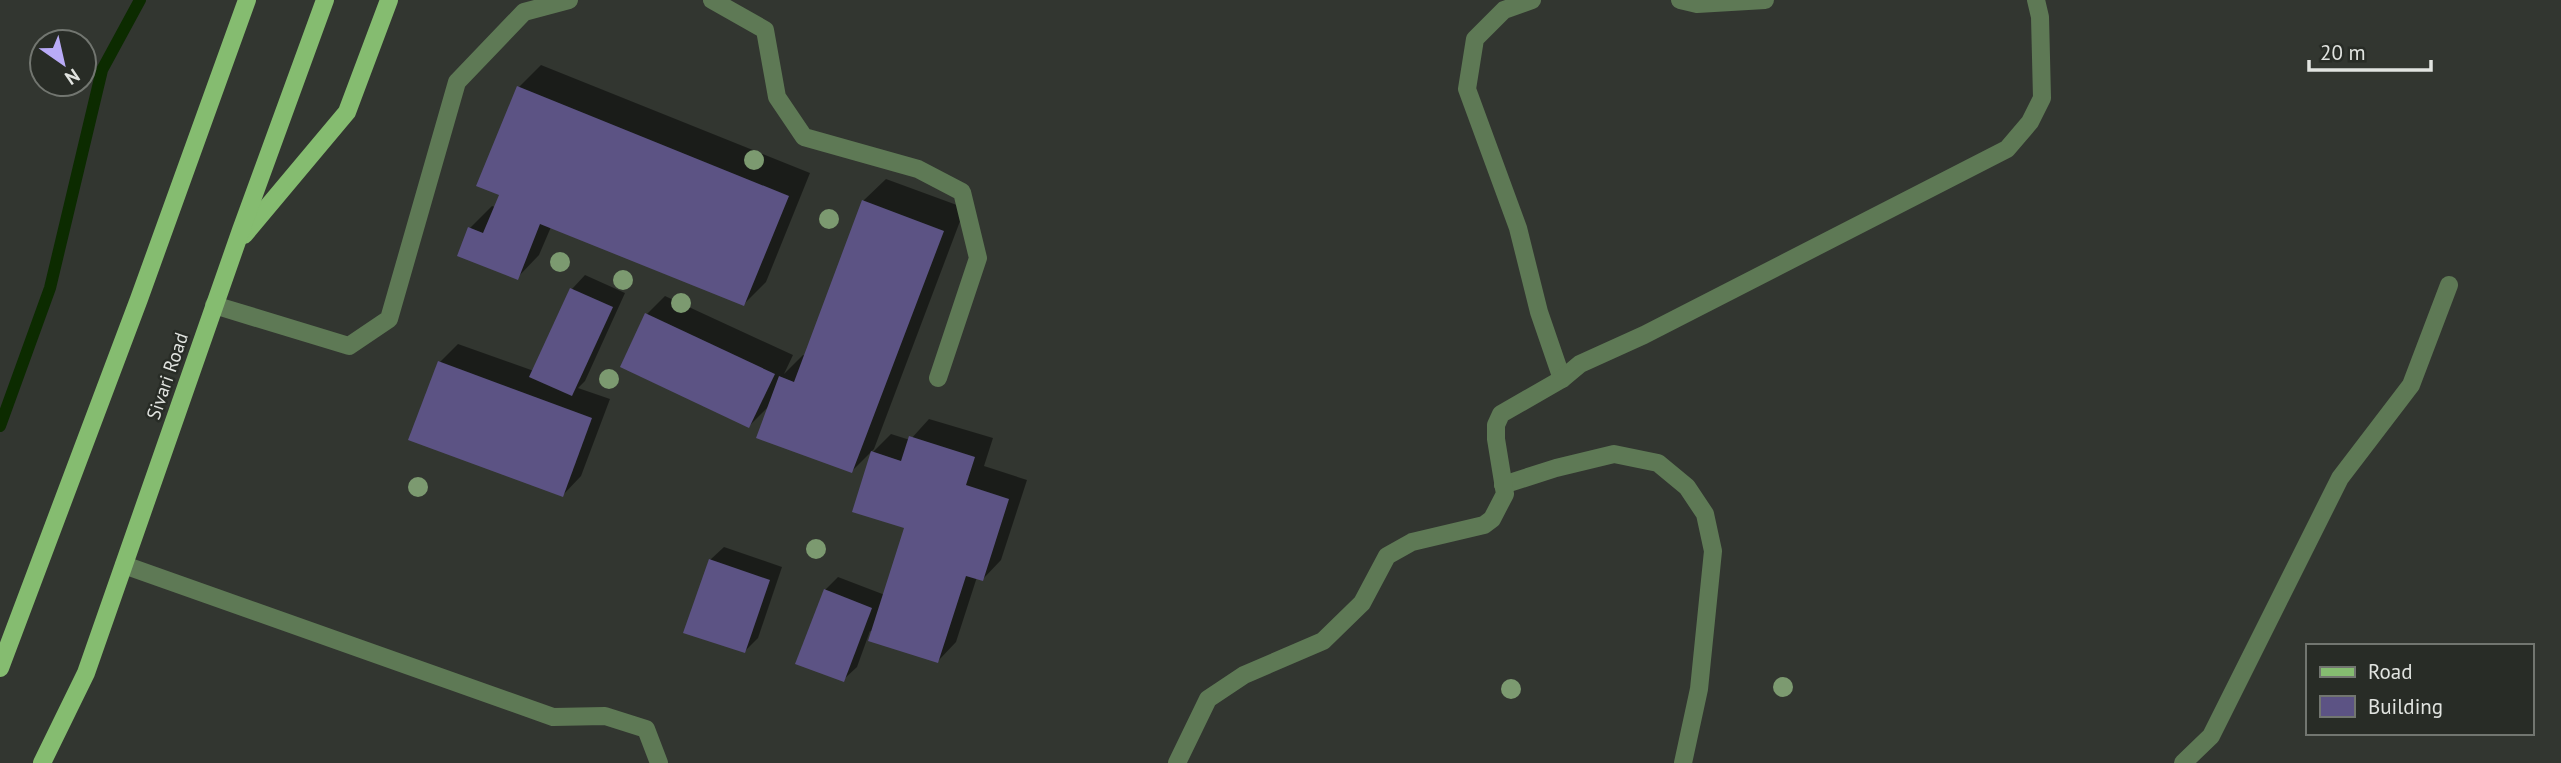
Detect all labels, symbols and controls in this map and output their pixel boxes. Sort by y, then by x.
north arrow [28,28,98,98]
scale bar [2309,28,2432,72]
text: 20 m [2320,39,2366,66]
text: N [61,64,84,91]
street label: Sivari Road [141,329,193,423]
legend [2306,644,2533,735]
text: Road [2368,658,2412,685]
text: Building [2368,693,2443,720]

